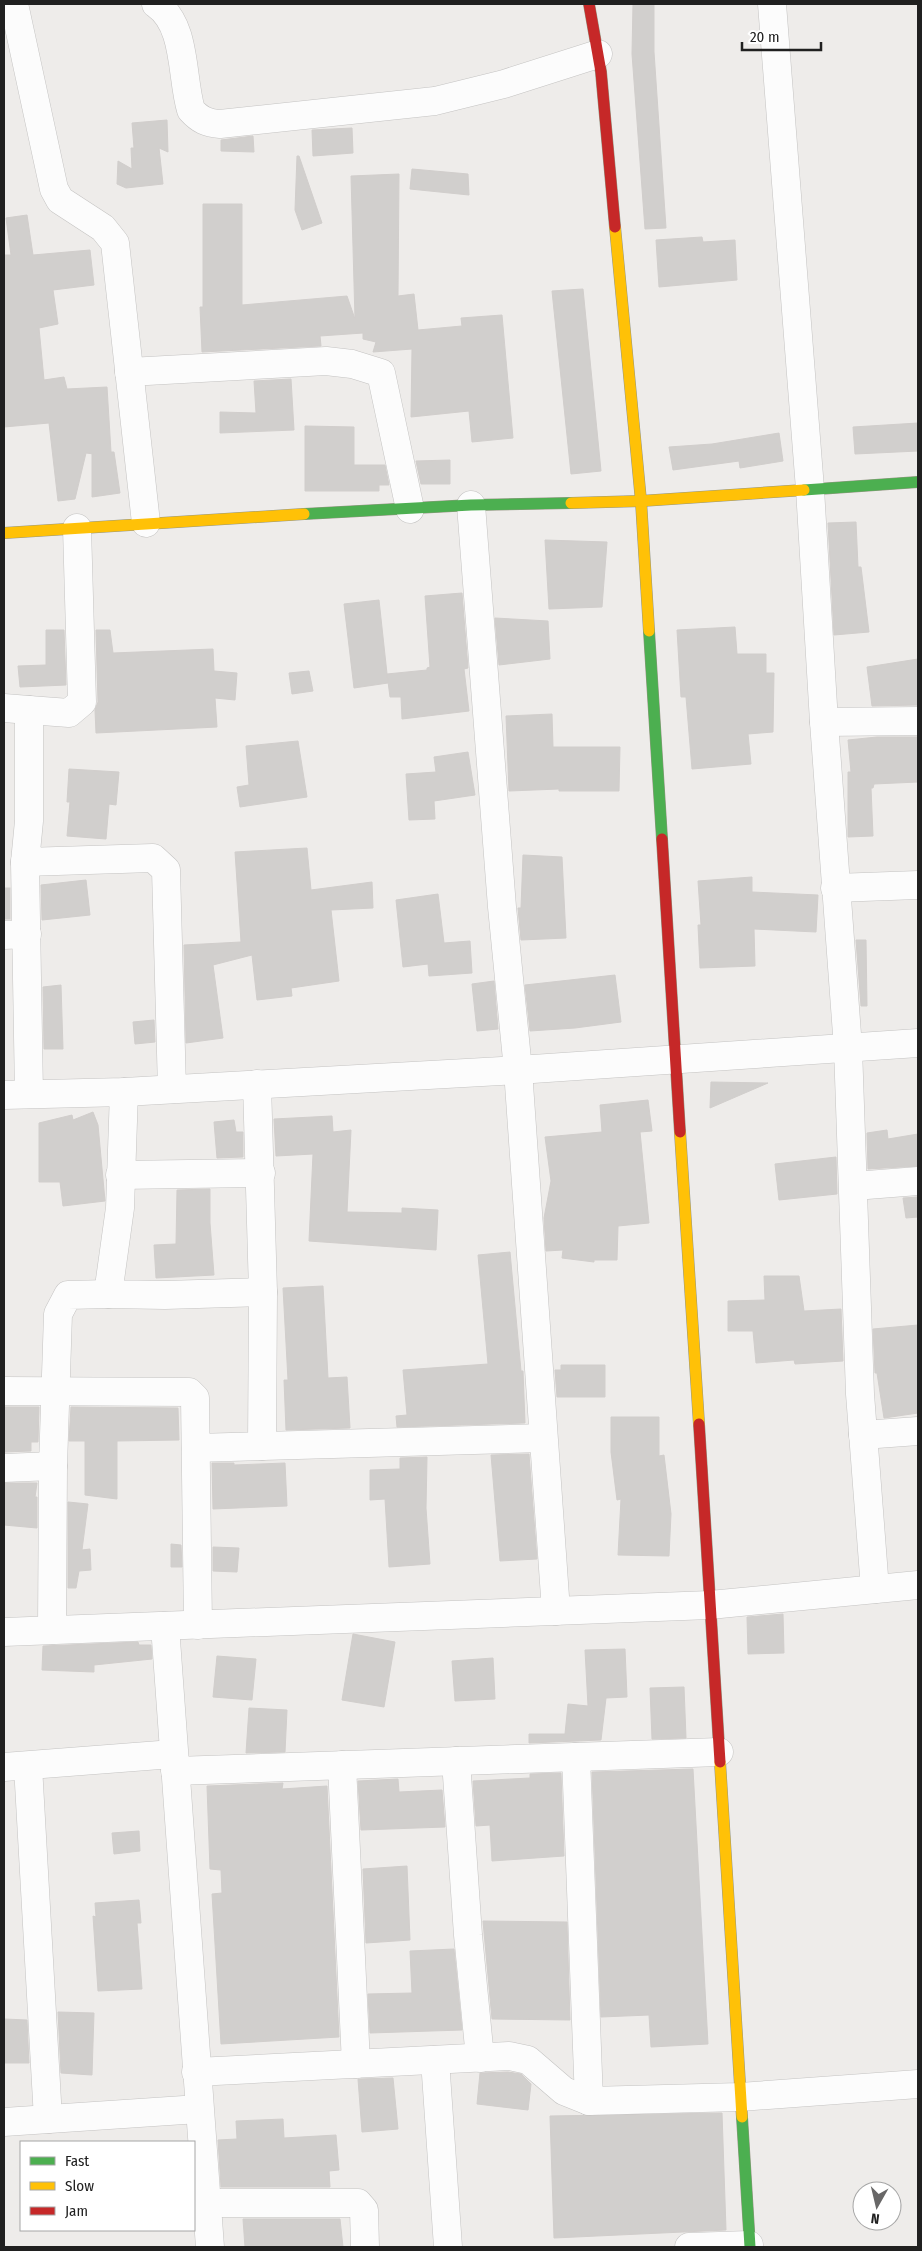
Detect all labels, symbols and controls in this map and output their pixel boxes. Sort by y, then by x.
scale bar [742,20,821,52]
text: 20 m [750,28,780,46]
legend [20,2141,195,2231]
text: Fast [65,2152,89,2170]
text: Slow [65,2177,94,2195]
north arrow [852,2181,902,2231]
text: Jam [65,2202,88,2220]
text: N [870,2209,881,2227]

